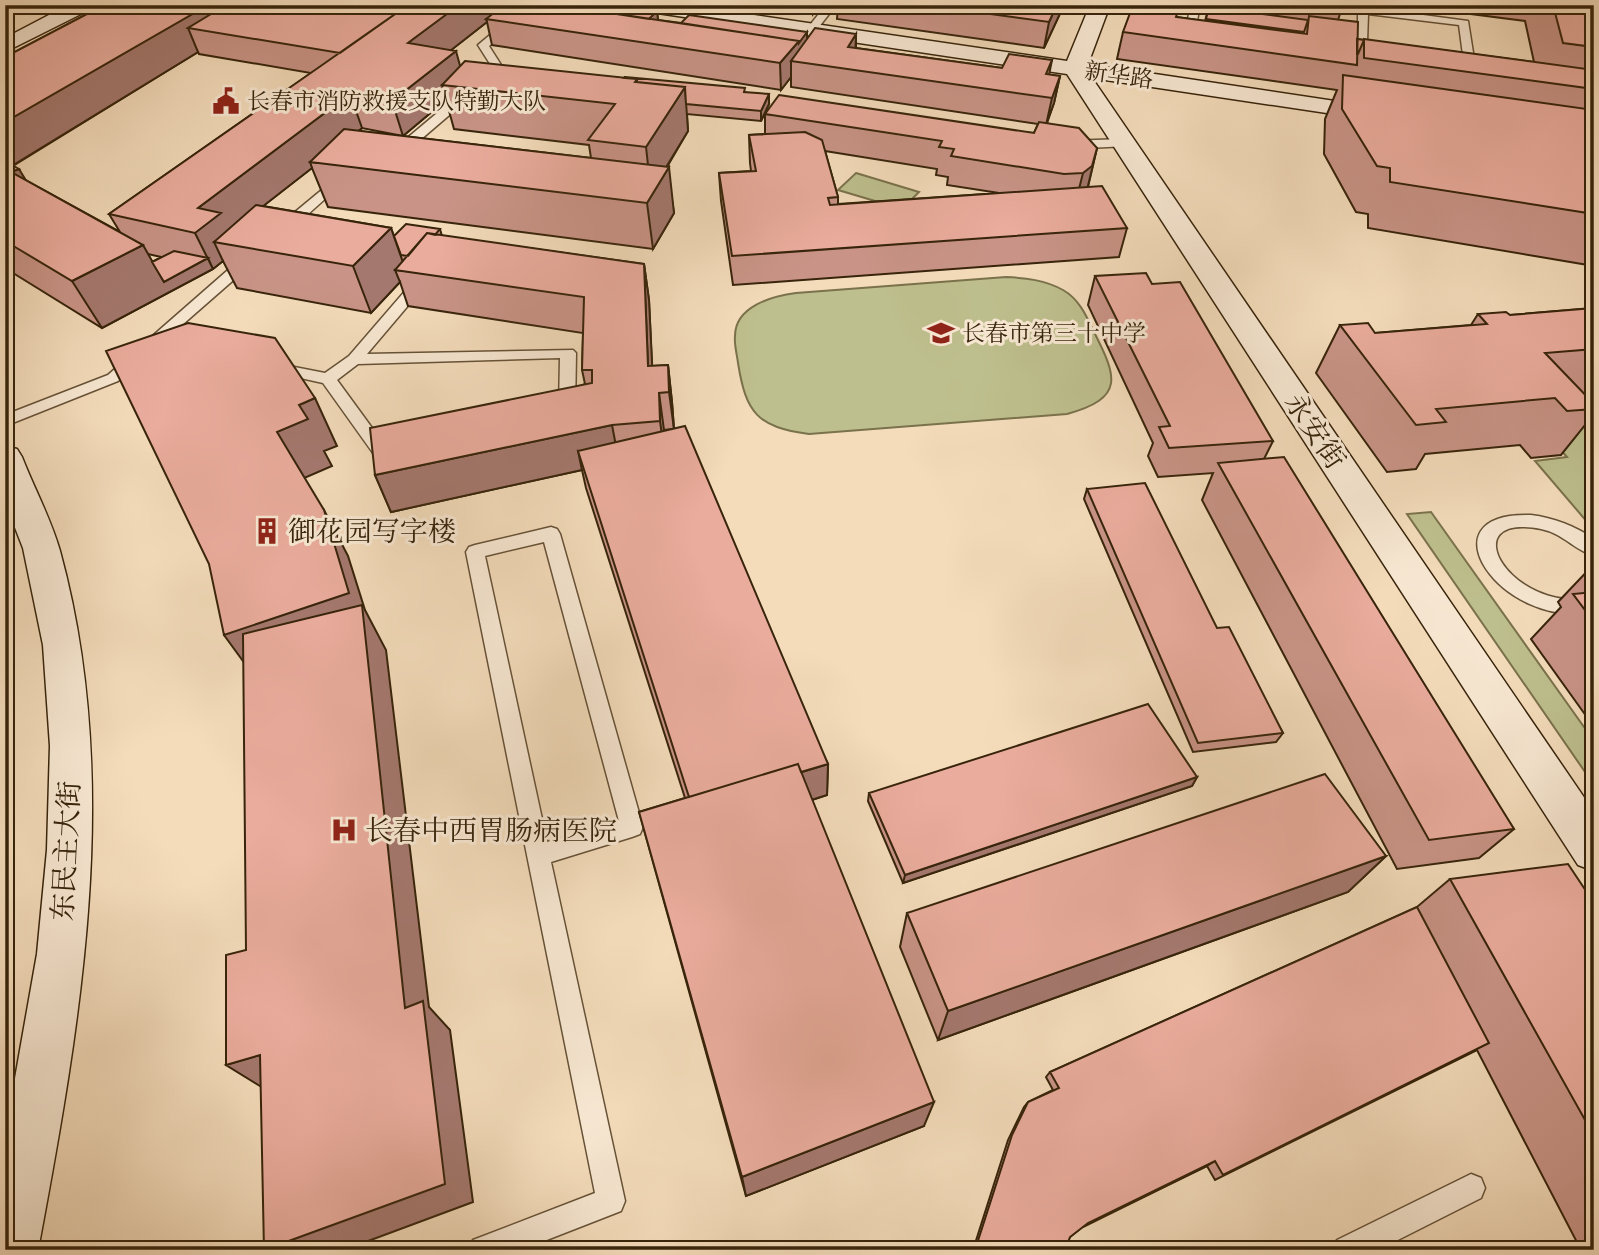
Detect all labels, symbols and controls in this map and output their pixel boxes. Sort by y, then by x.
street label: 新华路 [1083,56,1155,94]
public building icon: 长春市消防救援支队特勤大队 [211,86,241,116]
place label: 长春市消防救援支队特勤大队 [247,87,546,115]
school or university icon: 长春市第三十中学 [926,318,956,348]
place label: 长春市第三十中学 [962,319,1146,347]
street label: 永安街 [1277,386,1353,476]
place label: 御花园写字楼 [288,514,456,549]
building icon: 御花园写字楼 [252,516,282,546]
street label: 东民主大街 [45,780,87,922]
place label: 长春中西胃肠病医院 [365,813,617,848]
hospital icon: 长春中西胃肠病医院 [329,815,359,845]

